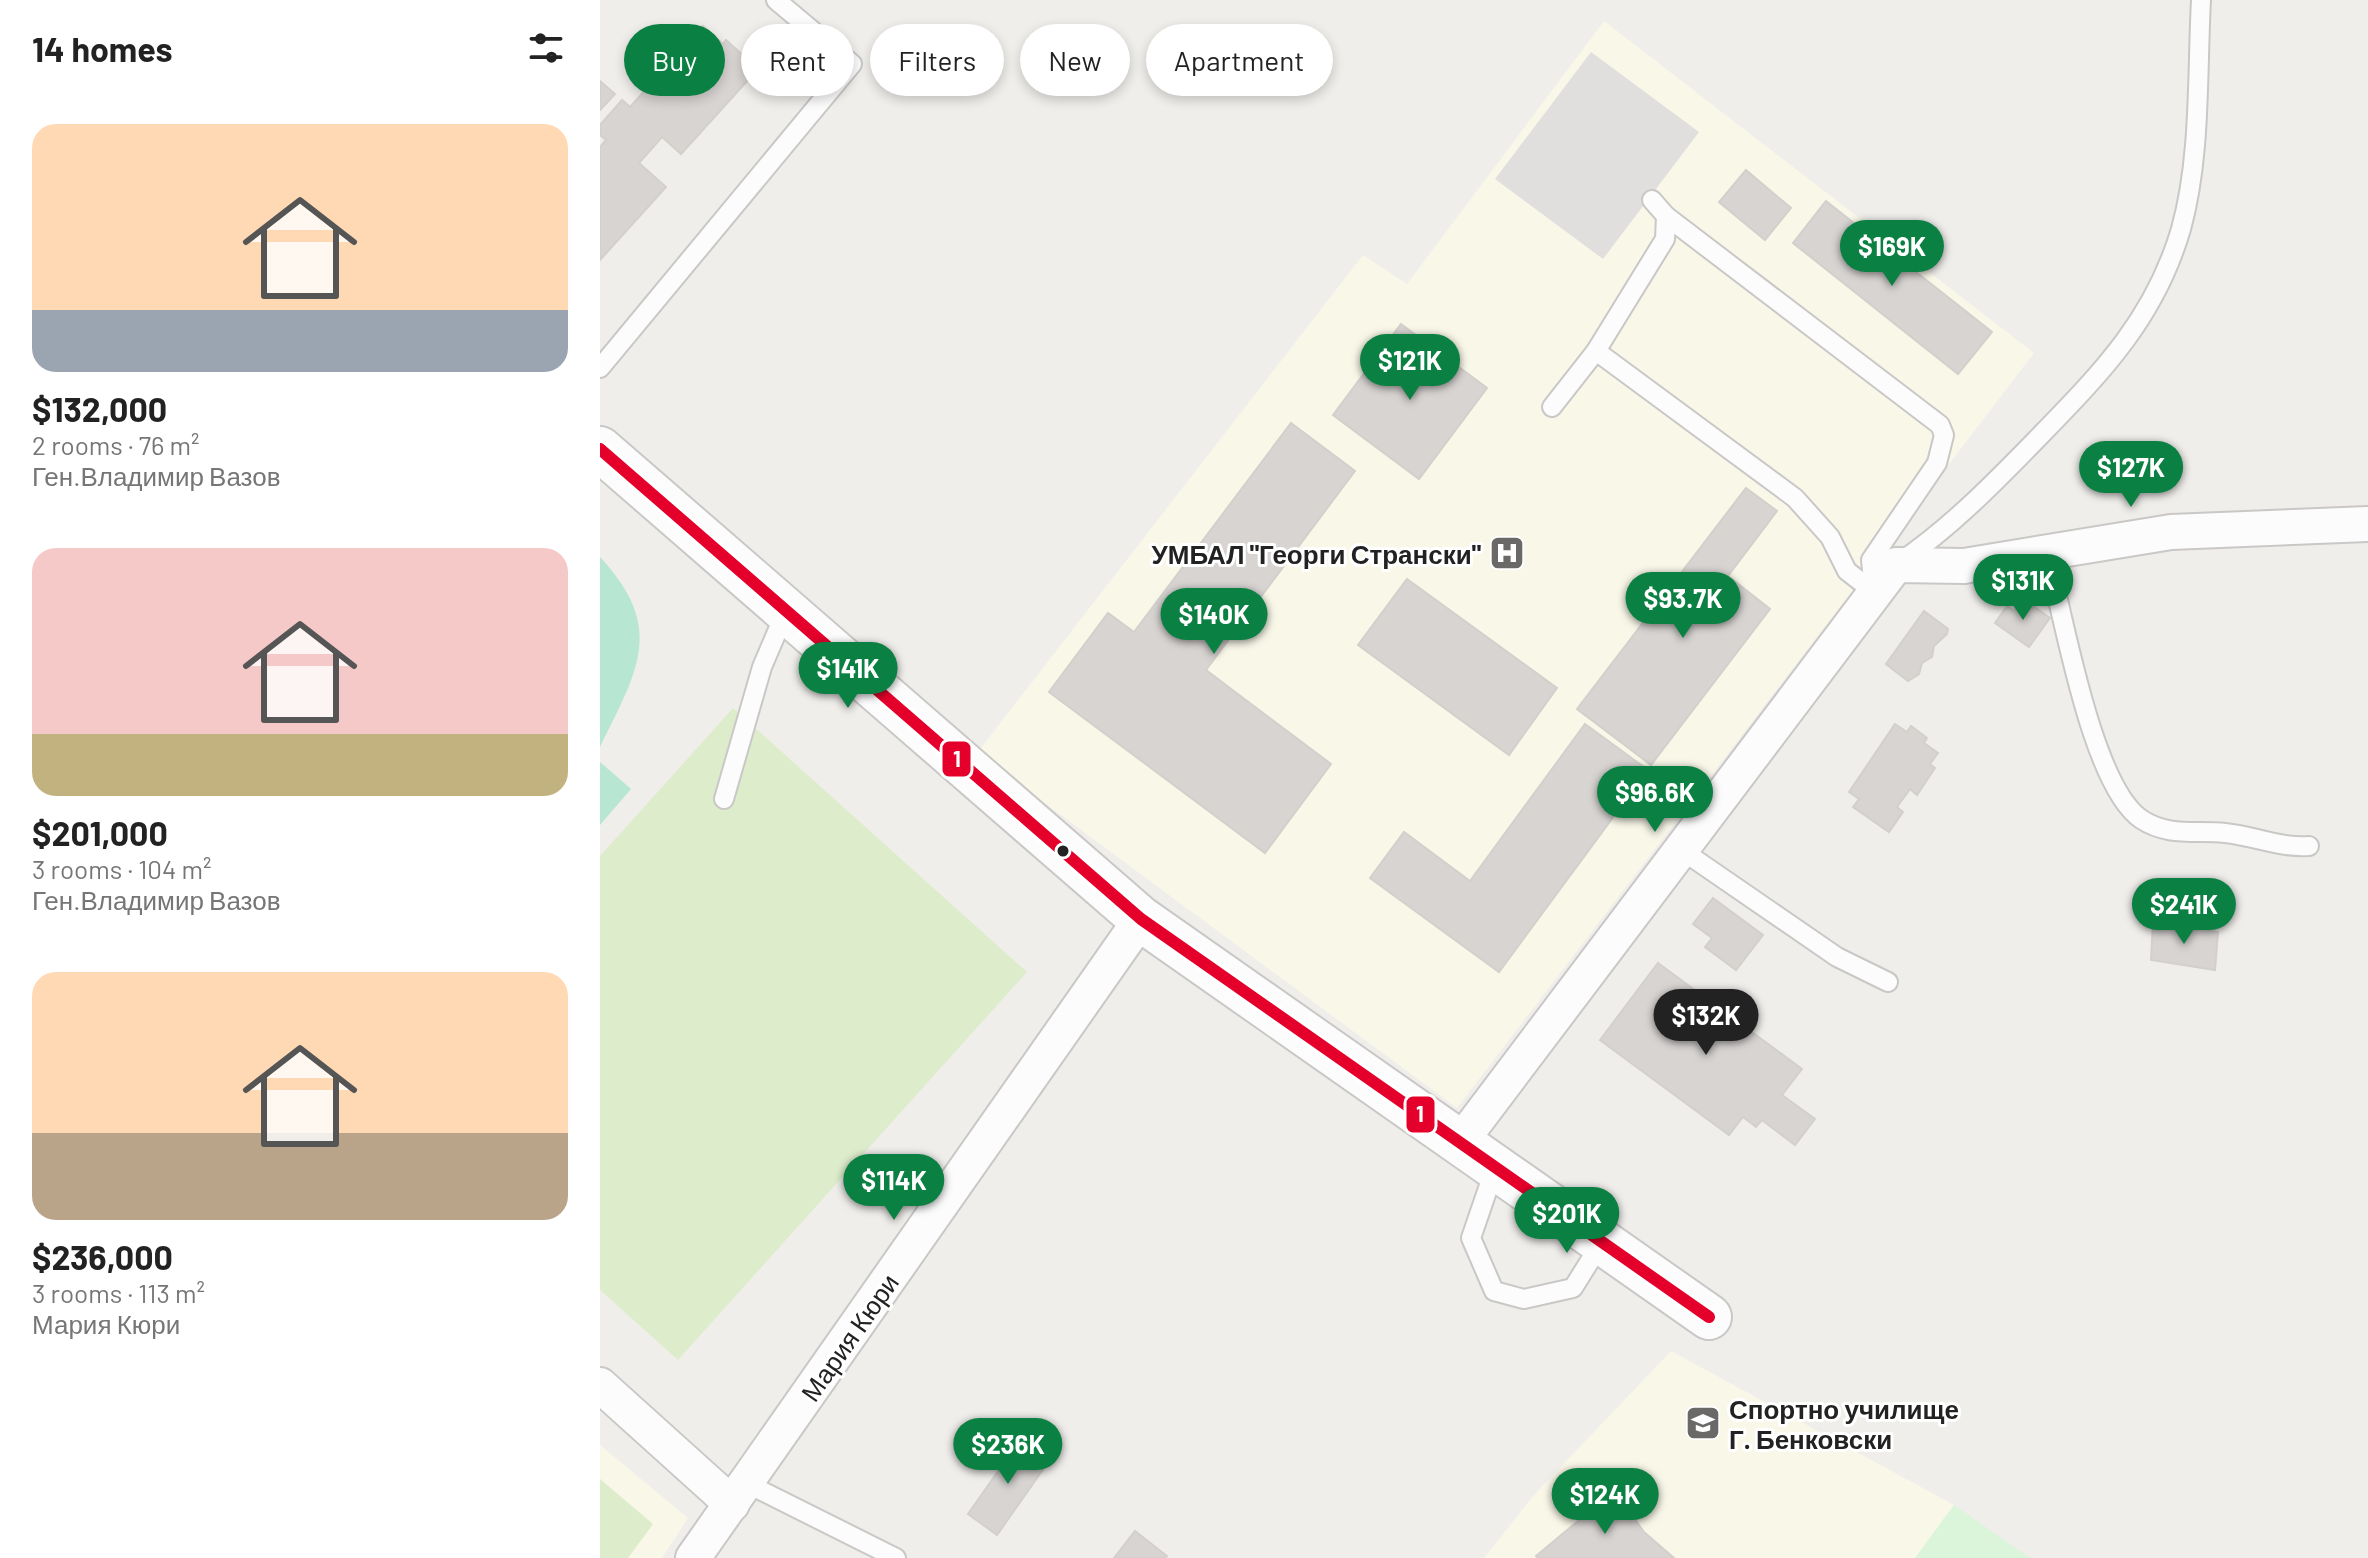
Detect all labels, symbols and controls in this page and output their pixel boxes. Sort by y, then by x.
chip: Buy [624,24,725,96]
chip: Rent [741,24,854,96]
chip: Filters [870,24,1004,96]
chip: New [1020,24,1130,96]
chip: Apartment [1146,24,1333,96]
icon: filters [524,26,568,70]
text: 14 homes [32,28,173,69]
icon: home [228,176,372,320]
pin: $169K [1836,220,1948,288]
text: $169K [1858,230,1926,261]
pin: $121K [1354,334,1466,402]
text: $121K [1378,344,1442,375]
text: $132,000 [32,388,167,429]
text: 2 rooms · 76 m² [32,429,200,460]
pin: $127K [2075,441,2187,509]
text: $127K [2097,451,2165,482]
text: Ген.Владимир Вазов [32,460,281,491]
hospital icon: УМБАЛ "Георги Странски" [1488,534,1526,572]
place label: УМБАЛ "Георги Странски" [1152,538,1482,569]
pin: $131K [1967,554,2079,622]
text: $131K [1991,564,2055,595]
pin: $93.7K [1618,572,1748,640]
text: $93.7K [1644,582,1722,613]
pin: $140K [1158,588,1270,656]
text: $140K [1179,598,1249,629]
icon: home [228,600,372,744]
pin: $141K [792,642,904,710]
text: $141K [817,652,879,683]
line badge: 1 [941,740,972,778]
text: 1 [953,745,961,771]
pin: $96.6K [1590,766,1720,834]
text: $96.6K [1615,776,1695,807]
text: $201,000 [32,812,168,853]
unlabelled marker [1055,843,1071,859]
text: 3 rooms · 104 m² [32,853,211,884]
pin: $241K [2128,878,2240,946]
text: Ген.Владимир Вазов [32,884,281,915]
text: $241K [2150,888,2218,919]
pin: $132K [1650,989,1762,1057]
text: $132K [1672,999,1740,1030]
icon: home [228,1024,372,1168]
line badge: 1 [1405,1095,1436,1134]
text: 1 [1416,1100,1424,1126]
pin: $114K [838,1154,950,1222]
text: $114K [861,1164,927,1195]
pin: $201K [1511,1187,1623,1255]
text: $201K [1532,1197,1602,1228]
text: $236,000 [32,1236,173,1277]
street label: Мария Кюри [794,1267,904,1407]
text: 3 rooms · 113 m² [32,1277,205,1308]
text: Мария Кюри [32,1308,180,1339]
place label: Спортно училище Г. Бенковски [1729,1393,1959,1454]
school or university icon: Спортно училище Г. Бенковски [1684,1404,1722,1442]
pin: $236K [952,1418,1064,1486]
text: $236K [971,1428,1045,1459]
pin: $124K [1549,1468,1661,1536]
text: $124K [1570,1478,1640,1509]

